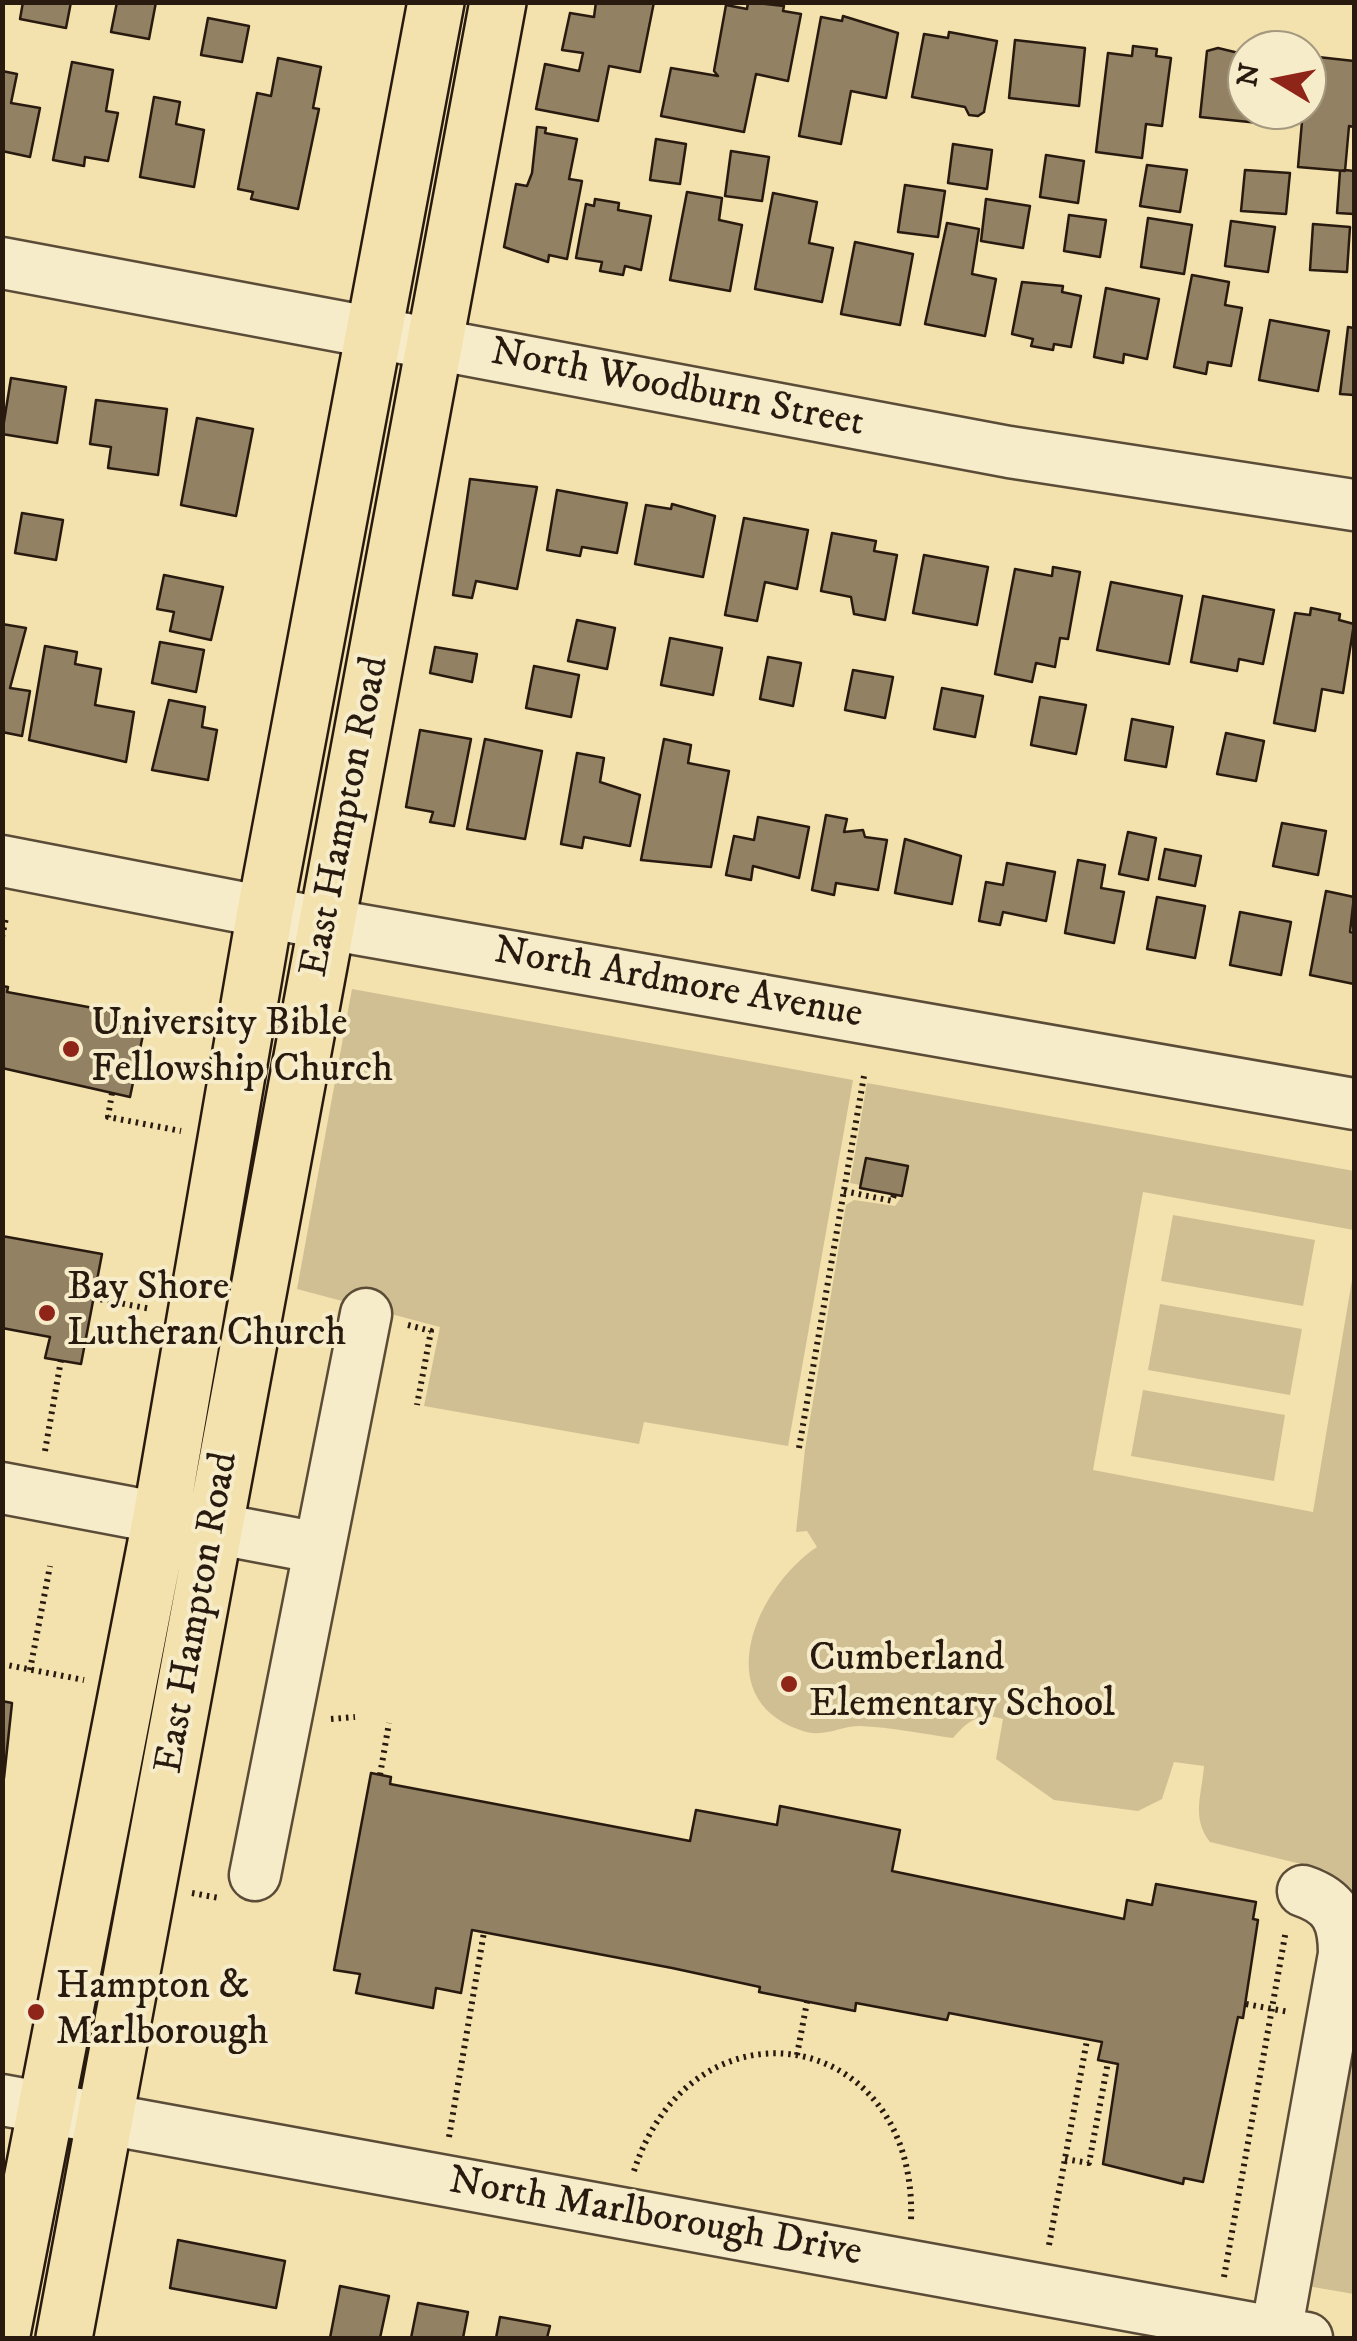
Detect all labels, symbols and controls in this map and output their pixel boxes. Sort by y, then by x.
north arrow [1227,30,1327,130]
text: N [1230,61,1268,89]
street label: North Woodburn Street [486,330,868,450]
street label: East Hampton Road [292,653,402,981]
street label: North Ardmore Avenue [490,929,866,1041]
place label: University Bible Fellowship Church [91,1002,393,1096]
marker: University Bible Fellowship Church [60,1038,82,1060]
place label: Bay Shore Lutheran Church [67,1266,346,1360]
marker: Bay Shore Lutheran Church [36,1302,58,1324]
street label: East Hampton Road [147,1449,251,1777]
place label: Cumberland Elementary School [809,1637,1115,1731]
marker: Cumberland Elementary School [778,1673,800,1695]
place label: Hampton & Marlborough [56,1965,268,2059]
marker: Hampton & Marlborough [25,2001,47,2023]
street label: North Marlborough Drive [445,2159,865,2279]

